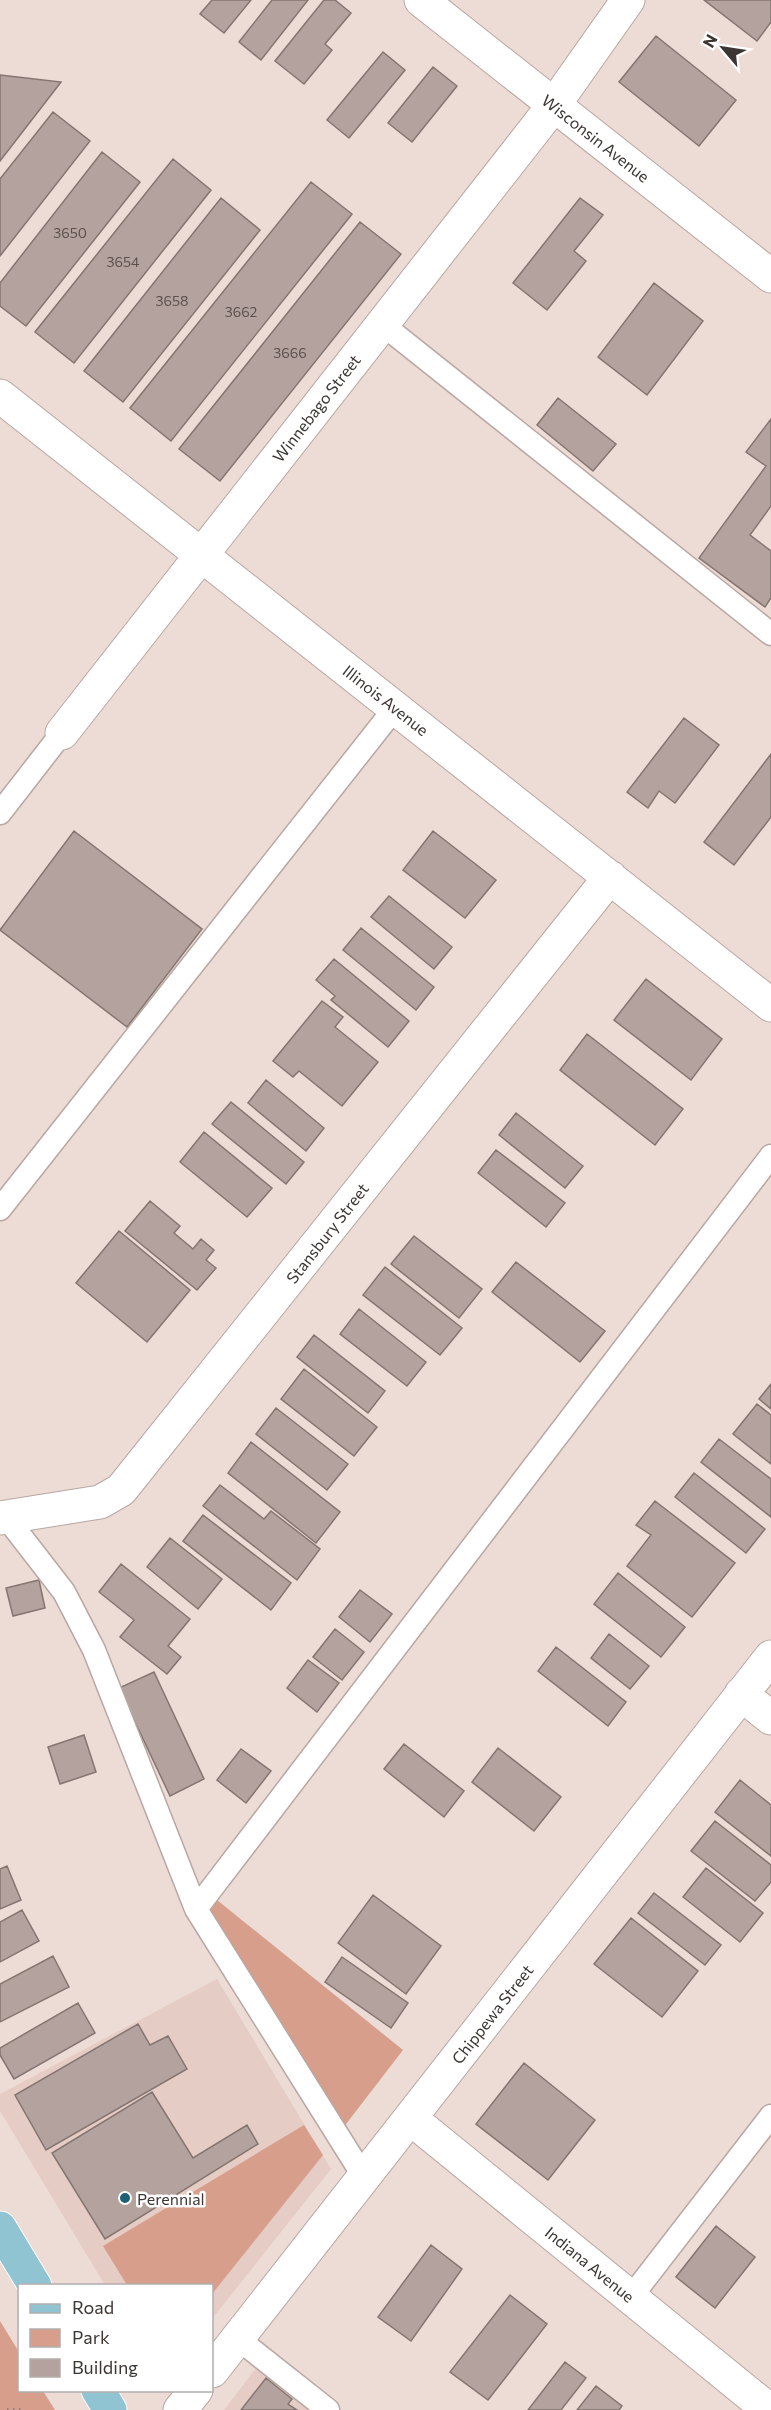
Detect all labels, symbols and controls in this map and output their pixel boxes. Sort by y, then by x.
north arrow [693,18,753,78]
text: N [698,31,721,50]
street label: Wisconsin Avenue [538,90,654,186]
house number: 3650 [53,224,87,241]
house number: 3654 [107,253,140,270]
house number: 3658 [155,292,189,309]
house number: 3662 [225,303,258,320]
house number: 3666 [273,344,307,361]
street label: Winnebago Street [268,350,364,466]
street label: Illinois Avenue [339,661,433,739]
street label: Stansbury Street [282,1179,372,1287]
street label: Chippewa Street [447,1960,537,2067]
place label: Perennial [137,2189,205,2208]
marker: Perennial [118,2191,132,2205]
street label: Indiana Avenue [542,2222,638,2306]
legend [18,2284,213,2392]
text: Road [72,2296,114,2318]
text: Park [72,2326,110,2348]
text: Building [72,2356,138,2378]

